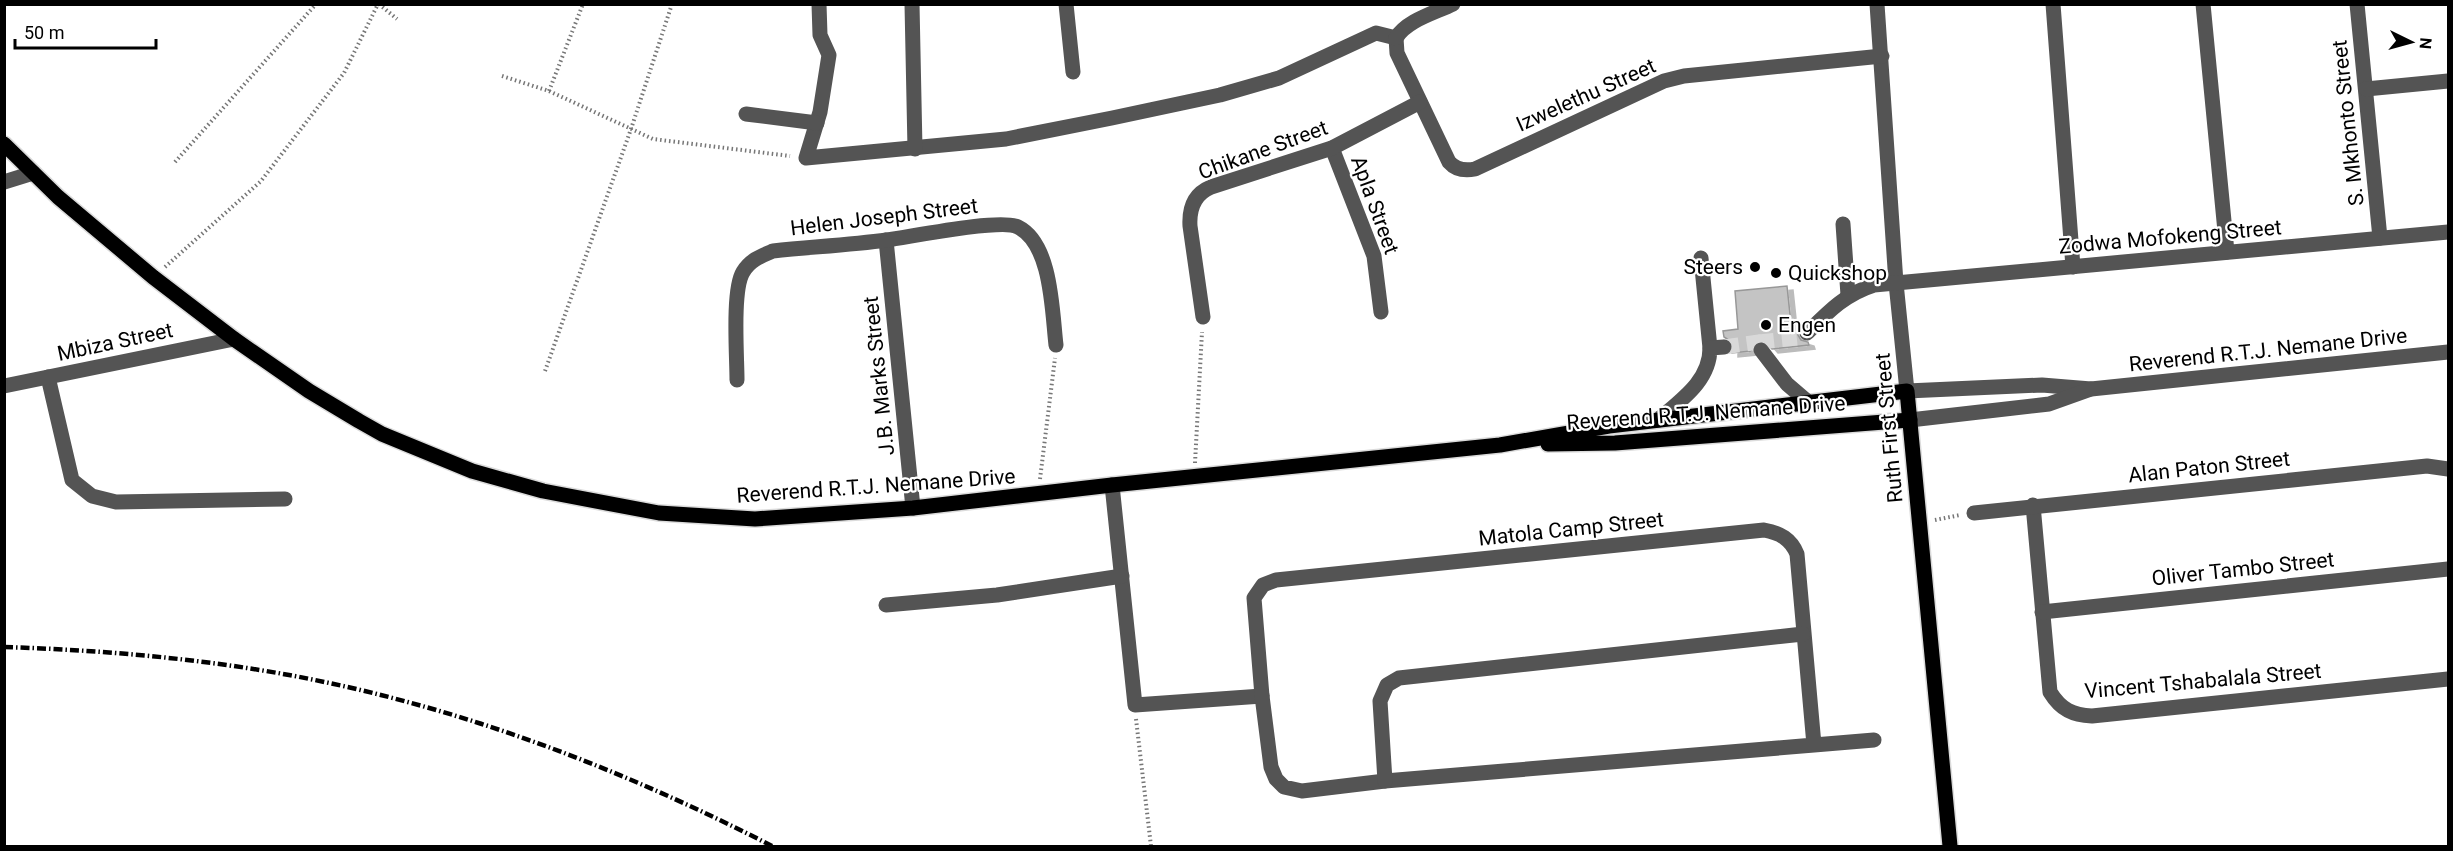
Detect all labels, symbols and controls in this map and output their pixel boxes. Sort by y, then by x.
scale bar [15,12,156,50]
north arrow [2381,12,2441,72]
text: 50 m [24,22,64,43]
text: N [2415,37,2435,50]
street label: S. Mkhonto Street [2327,39,2369,207]
street label: Izwelethu Street [1513,53,1659,136]
street label: Chikane Street [1195,115,1331,184]
street label: Apla Street [1346,153,1404,257]
street label: Helen Joseph Street [789,194,979,240]
street label: Zodwa Mofokeng Street [2057,215,2283,259]
place label: Steers [1683,255,1743,279]
marker: Steers [1748,260,1762,274]
place label: Quickshop [1788,261,1887,285]
marker: Quickshop [1769,266,1783,280]
street label: J.B. Marks Street [859,295,899,457]
place label: Engen [1778,313,1836,337]
street label: Mbiza Street [55,318,175,366]
marker: Engen [1759,318,1773,332]
street label: Reverend R.T.J. Nemane Drive [2128,323,2408,377]
street label: Ruth First Street [1870,352,1908,504]
street label: Reverend R.T.J. Nemane Drive [1566,391,1846,435]
street label: Alan Paton Street [2127,447,2291,487]
street label: Reverend R.T.J. Nemane Drive [736,464,1016,508]
street label: Matola Camp Street [1477,507,1665,551]
street label: Oliver Tambo Street [2151,547,2336,591]
street label: Vincent Tshabalala Street [2084,659,2322,703]

